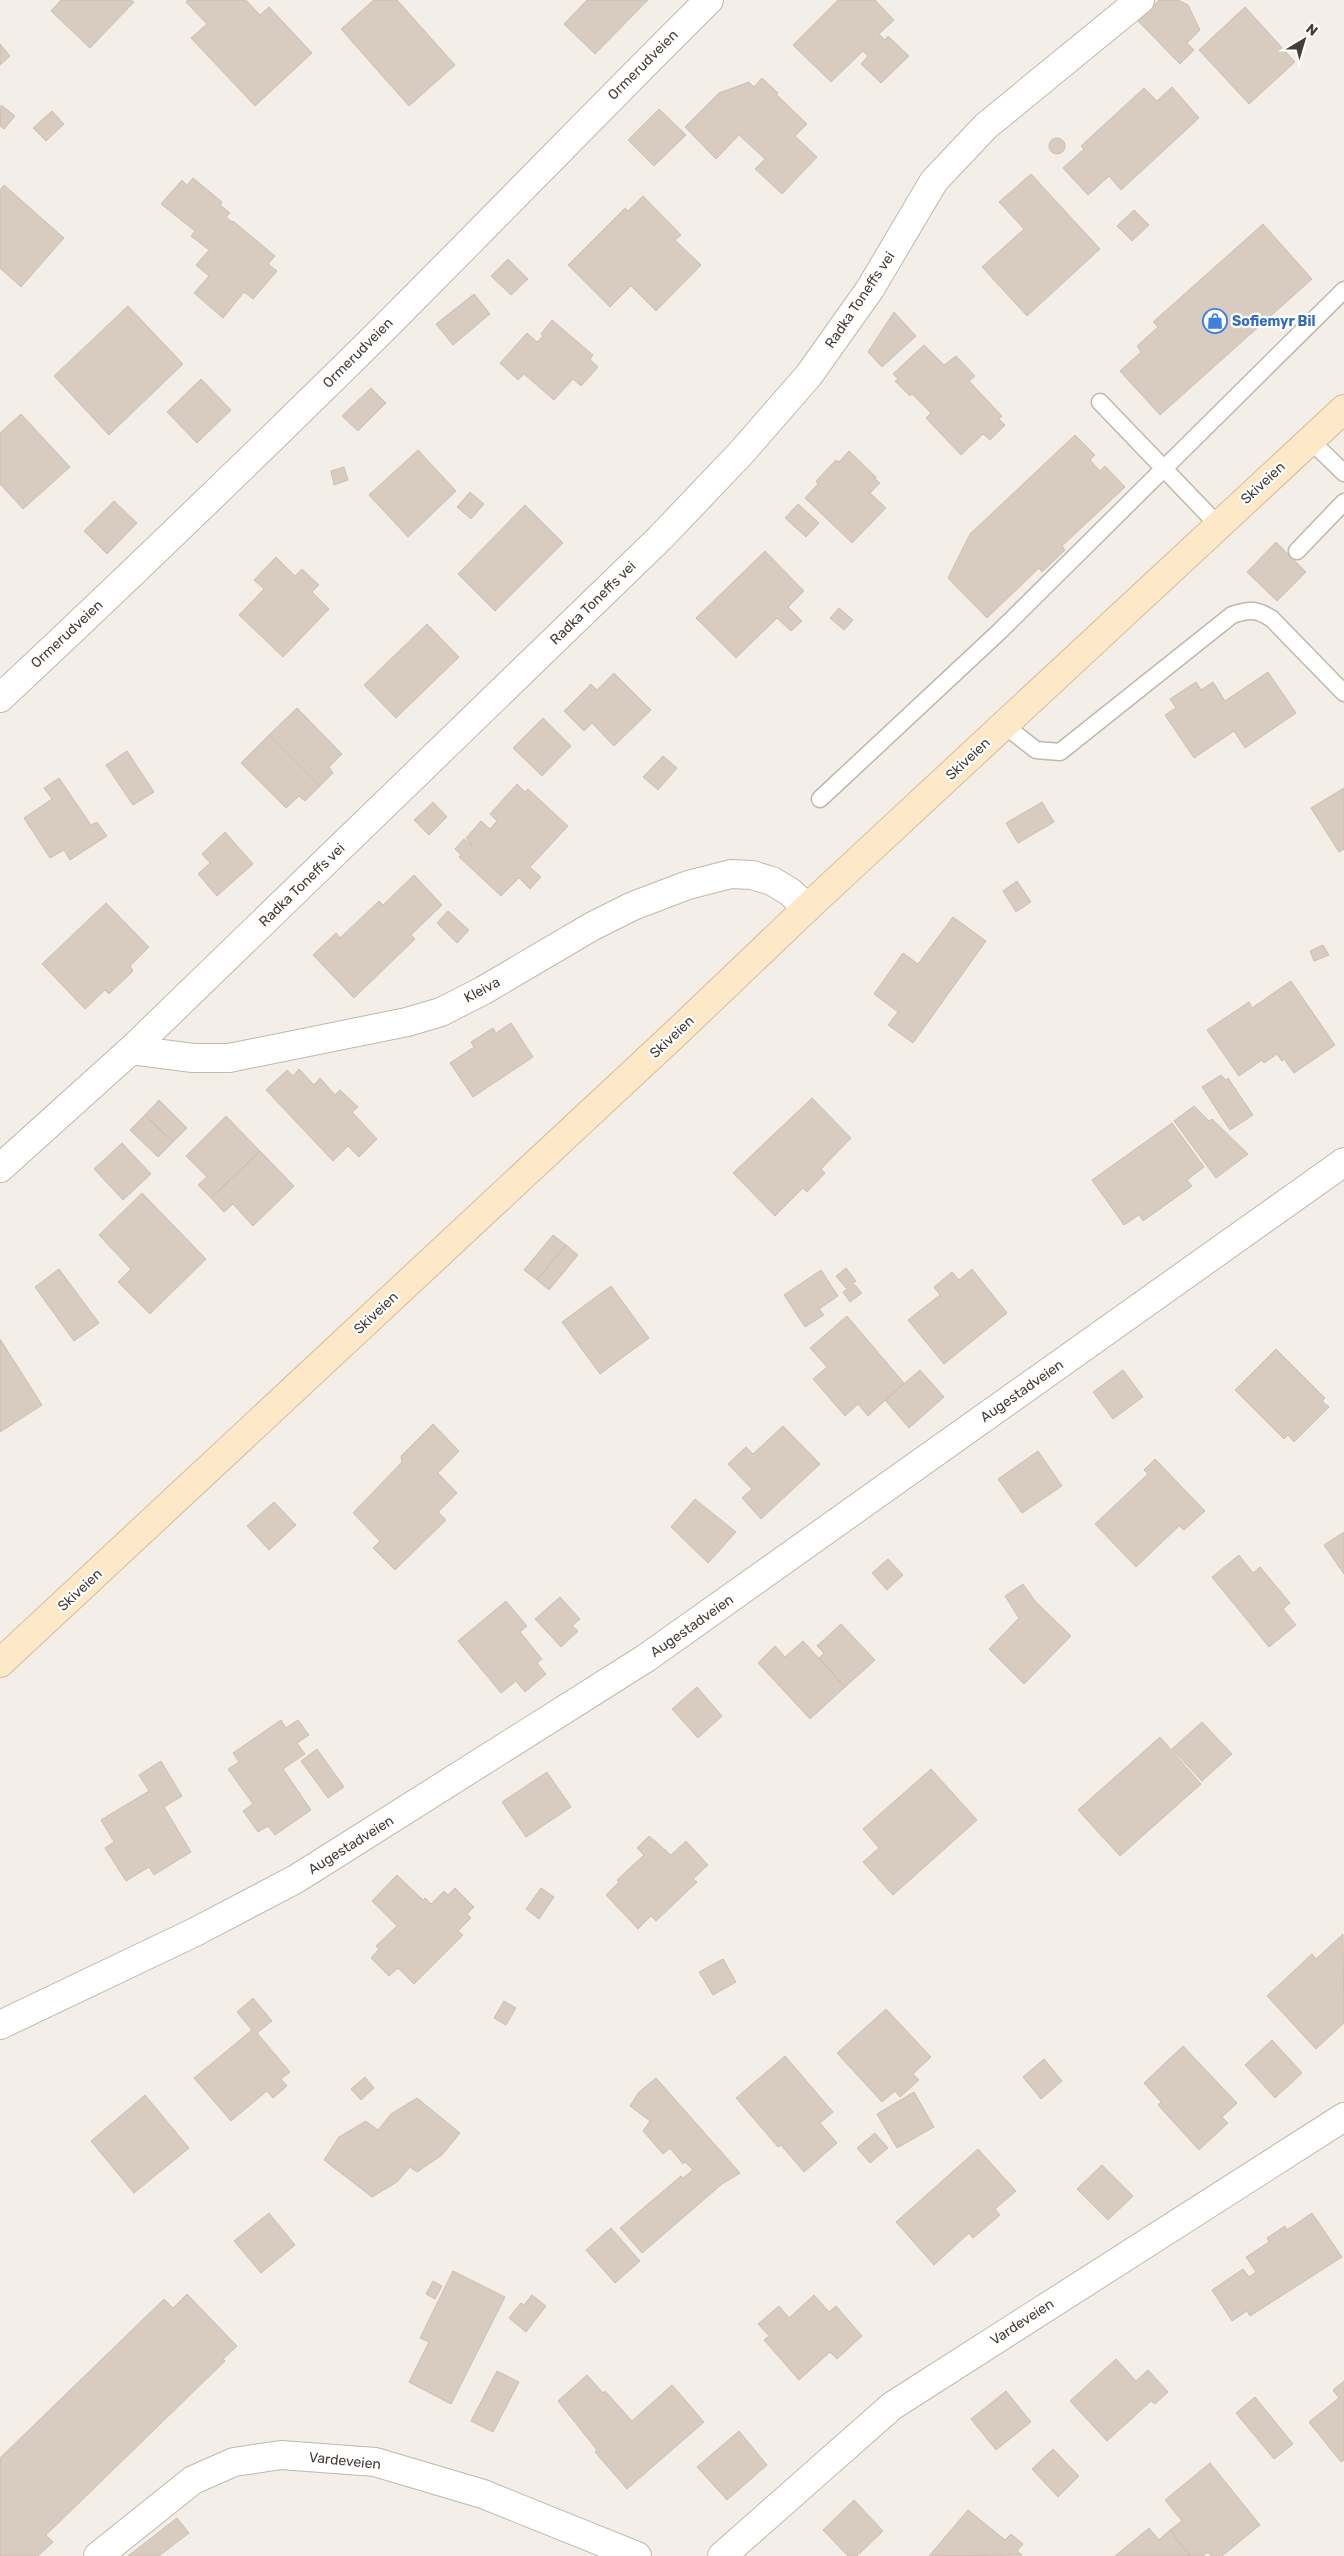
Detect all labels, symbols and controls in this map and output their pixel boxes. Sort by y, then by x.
north arrow [1279,15,1329,65]
text: N [1302,20,1321,40]
street label: Ormerudveien [604,26,682,104]
street label: Radka Toneffs vei [821,248,899,352]
shop icon: Sofiemyr Bil [1202,308,1228,334]
place label: Sofiemyr Bil [1232,313,1315,330]
street label: Ormerudveien [319,314,397,392]
street label: Skiveien [1237,458,1289,508]
street label: Radka Toneffs vei [547,558,639,648]
street label: Ormerudveien [27,596,107,672]
street label: Skiveien [942,734,994,784]
street label: Radka Toneffs vei [256,840,348,930]
street label: Kleiva [461,974,503,1006]
street label: Skiveien [646,1012,698,1062]
street label: Skiveien [350,1288,402,1338]
street label: Augestadveien [977,1356,1067,1426]
street label: Skiveien [54,1565,106,1615]
street label: Augestadveien [647,1591,737,1661]
street label: Augestadveien [305,1812,397,1878]
street label: Vardeveien [987,2295,1057,2349]
street label: Vardeveien [308,2449,382,2473]

